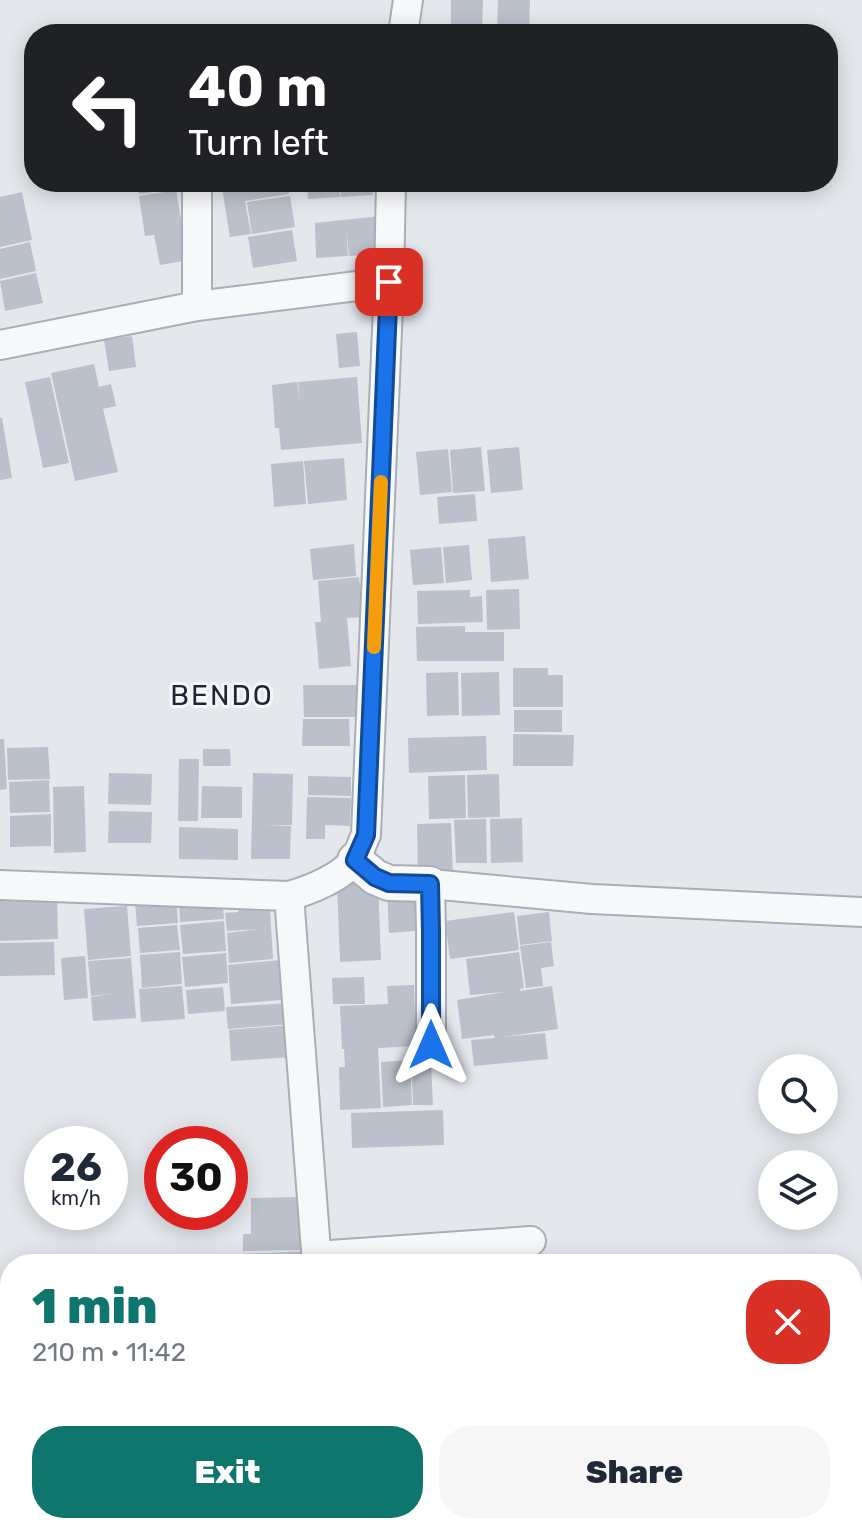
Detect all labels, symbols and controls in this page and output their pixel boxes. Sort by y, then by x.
text: 40 m [188,54,328,120]
icon: left [56,56,160,160]
text: Turn left [188,121,329,164]
pin [355,248,423,316]
icon: arrive [367,260,411,304]
district label: BENDO [170,679,274,712]
position arrow [389,1003,473,1087]
map controls [758,1054,838,1230]
button: search [758,1054,838,1134]
speed limit sign: 30 [144,1126,248,1230]
text: 26 [50,1144,102,1191]
button: layers [758,1150,838,1230]
text: km/h [51,1186,101,1210]
text: 1 min [32,1278,158,1335]
button: close [746,1280,830,1364]
text: 210 m · 11:42 [32,1337,186,1368]
button: Exit [32,1426,423,1518]
button: Share [439,1426,830,1518]

